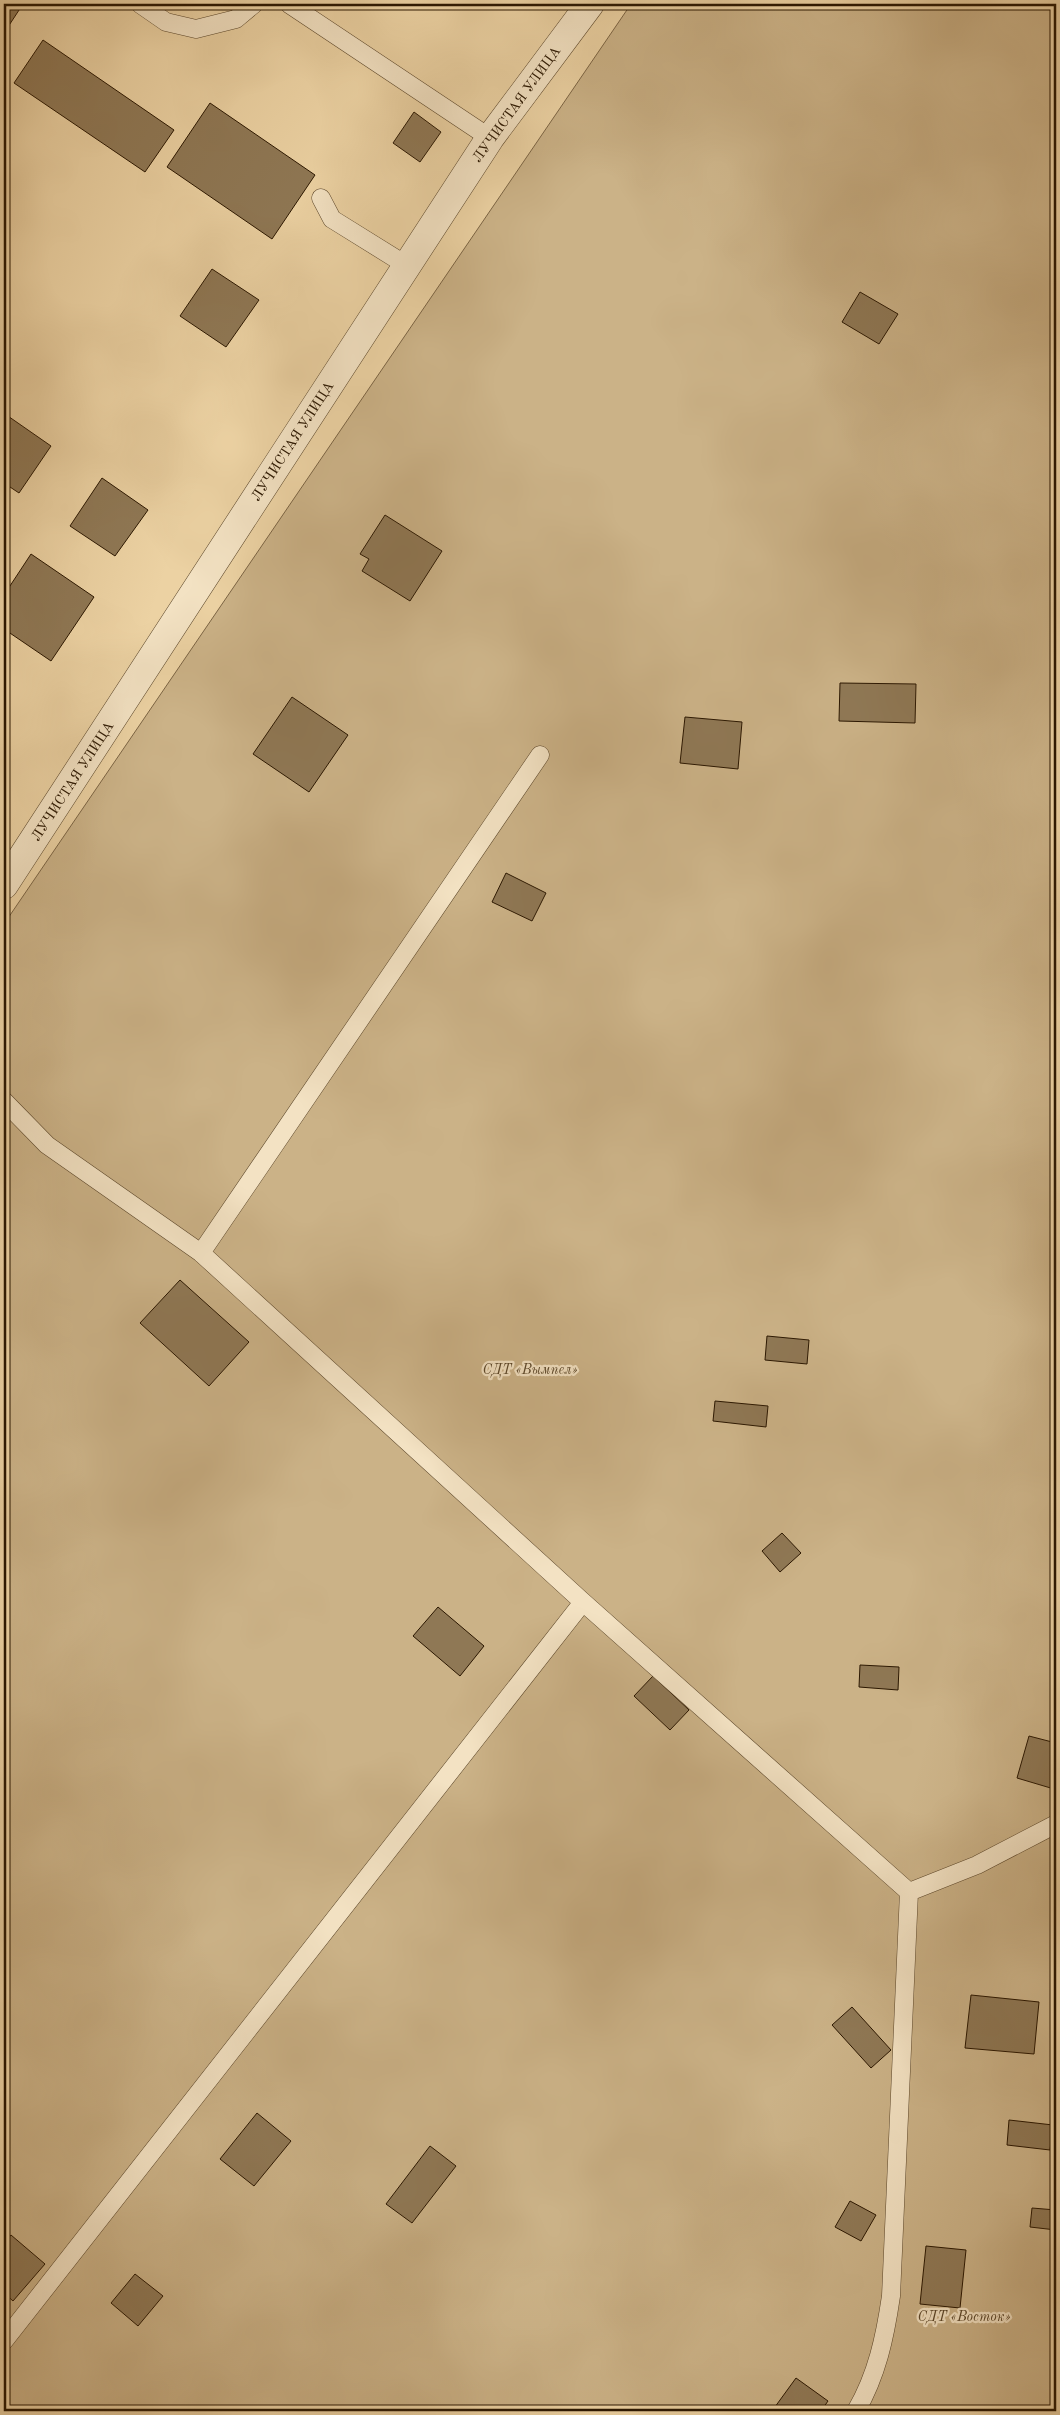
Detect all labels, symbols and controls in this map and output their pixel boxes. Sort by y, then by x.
street label: ЛУЧИСТАЯ УЛИЦА [470,44,564,165]
street label: ЛУЧИСТАЯ УЛИЦА [249,379,337,504]
street label: ЛУЧИСТАЯ УЛИЦА [29,719,117,844]
park label: СДТ «Вымпел» [482,1363,578,1378]
park label: СДТ «Восток» [917,2310,1011,2325]

